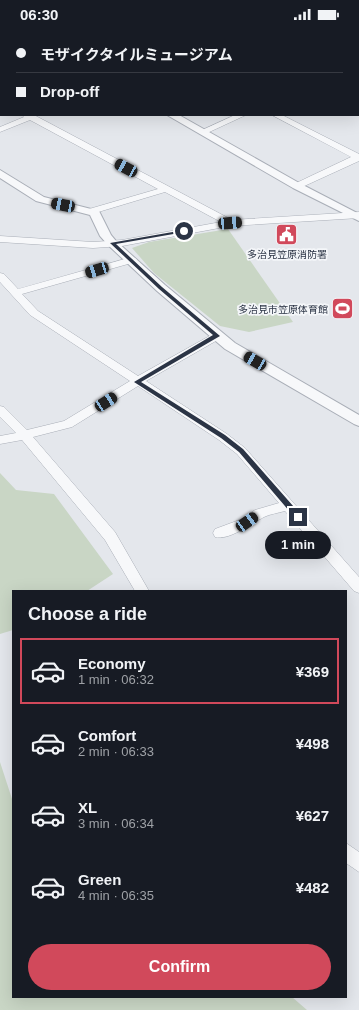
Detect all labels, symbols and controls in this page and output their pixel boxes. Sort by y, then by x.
text: 06:30 [20,6,58,23]
text: モザイクタイルミュージアム [40,46,233,63]
text: Drop-off [40,83,99,100]
car [113,157,139,179]
car [50,197,76,213]
car [218,216,242,230]
public building icon: 多治見笠原消防署 [274,221,300,247]
route start [175,222,193,240]
place label: 多治見笠原消防署 [247,249,327,260]
car [84,261,110,279]
sports icon: 多治見市笠原体育館 [330,296,356,322]
place label: 多治見市笠原体育館 [238,304,328,315]
car [242,350,268,372]
car [93,390,119,414]
route end [289,508,307,526]
car [234,510,260,534]
callout: 1 min [265,531,331,559]
text: 1 min [281,537,315,552]
text: Choose a ride [28,604,147,624]
icon: car [30,653,66,689]
text: Economy [78,655,146,672]
text: ¥369 [296,663,329,680]
text: 1 min · 06:32 [78,672,154,687]
icon: car [30,725,66,761]
text: Comfort [78,727,136,744]
text: ¥498 [296,735,329,752]
text: 2 min · 06:33 [78,744,154,759]
icon: car [30,797,66,833]
text: XL [78,799,97,816]
text: ¥627 [296,807,329,824]
text: 3 min · 06:34 [78,816,154,831]
icon: car [30,869,66,905]
text: Green [78,871,121,888]
text: ¥482 [296,879,329,896]
text: 4 min · 06:35 [78,888,154,903]
button: Confirm [28,944,331,990]

